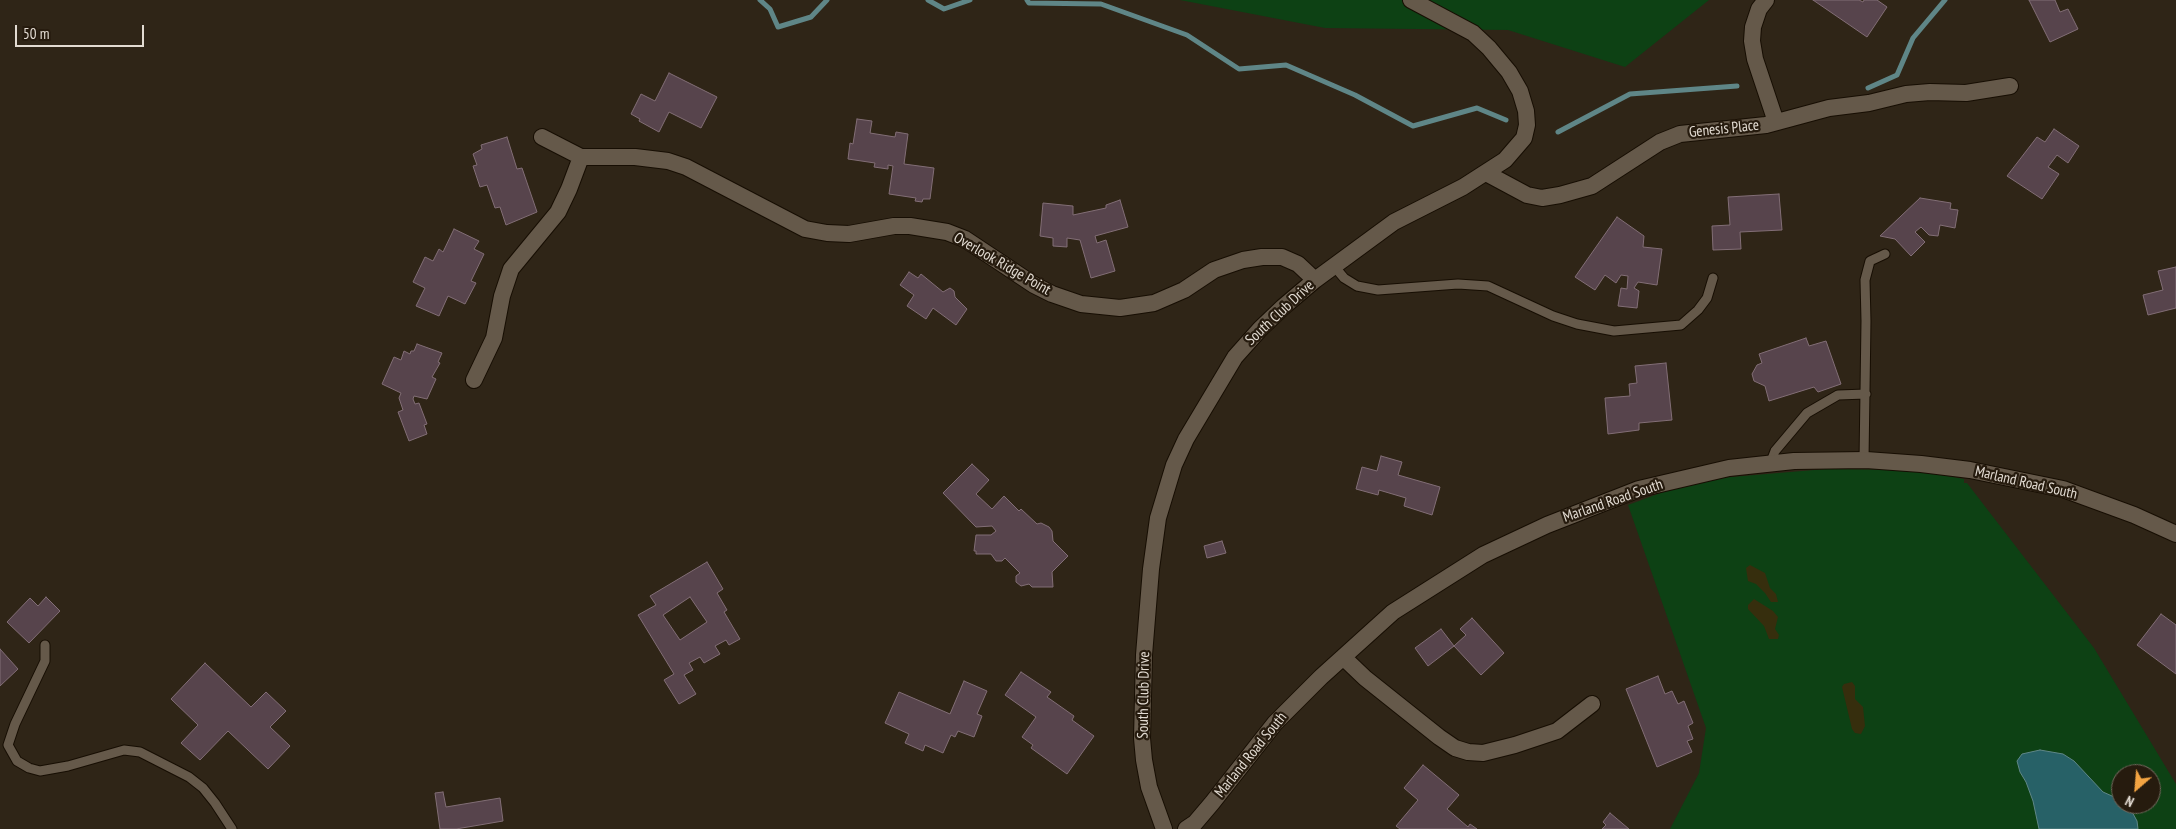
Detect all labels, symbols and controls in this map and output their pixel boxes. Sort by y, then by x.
scale bar [18,15,146,47]
text: 50 m [23,24,49,43]
street label: Genesis Place [1688,116,1760,142]
street label: Overlook Ridge Point [950,229,1054,299]
street label: South Club Drive [1242,277,1318,349]
street label: Marland Road South [1973,462,2079,504]
street label: Marland Road South [1561,476,1665,526]
street label: South Club Drive [1134,651,1154,739]
street label: Marland Road South [1211,709,1291,801]
north arrow [2111,764,2161,814]
text: N [2122,792,2137,811]

